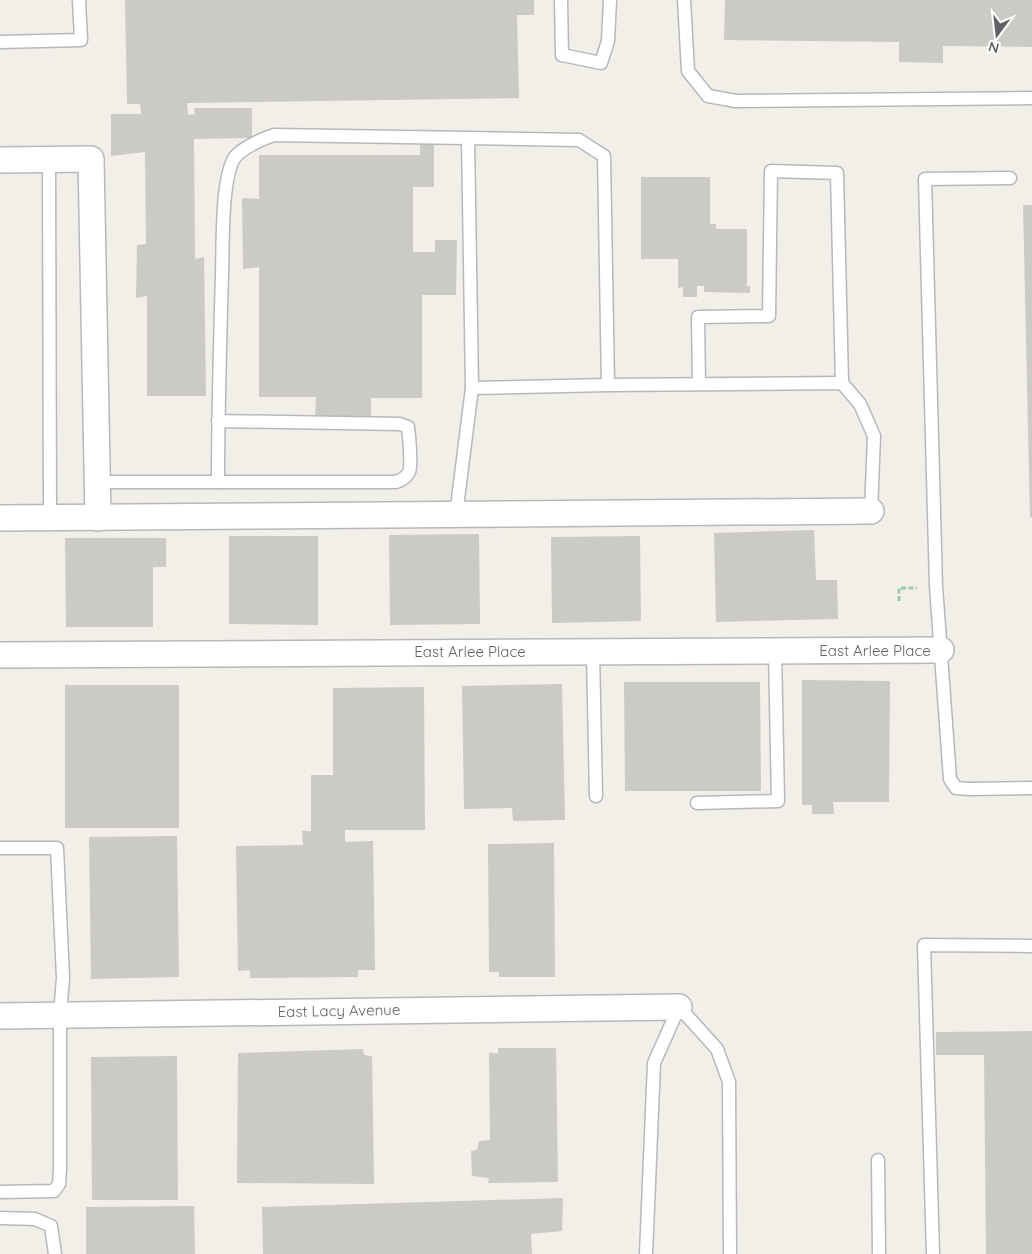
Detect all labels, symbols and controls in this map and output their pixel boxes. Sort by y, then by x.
north arrow [972,10,1022,60]
text: N [986,38,1001,58]
street label: East Arlee Place [819,641,931,660]
street label: East Arlee Place [414,642,526,661]
street label: East Lacy Avenue [278,1000,400,1021]

